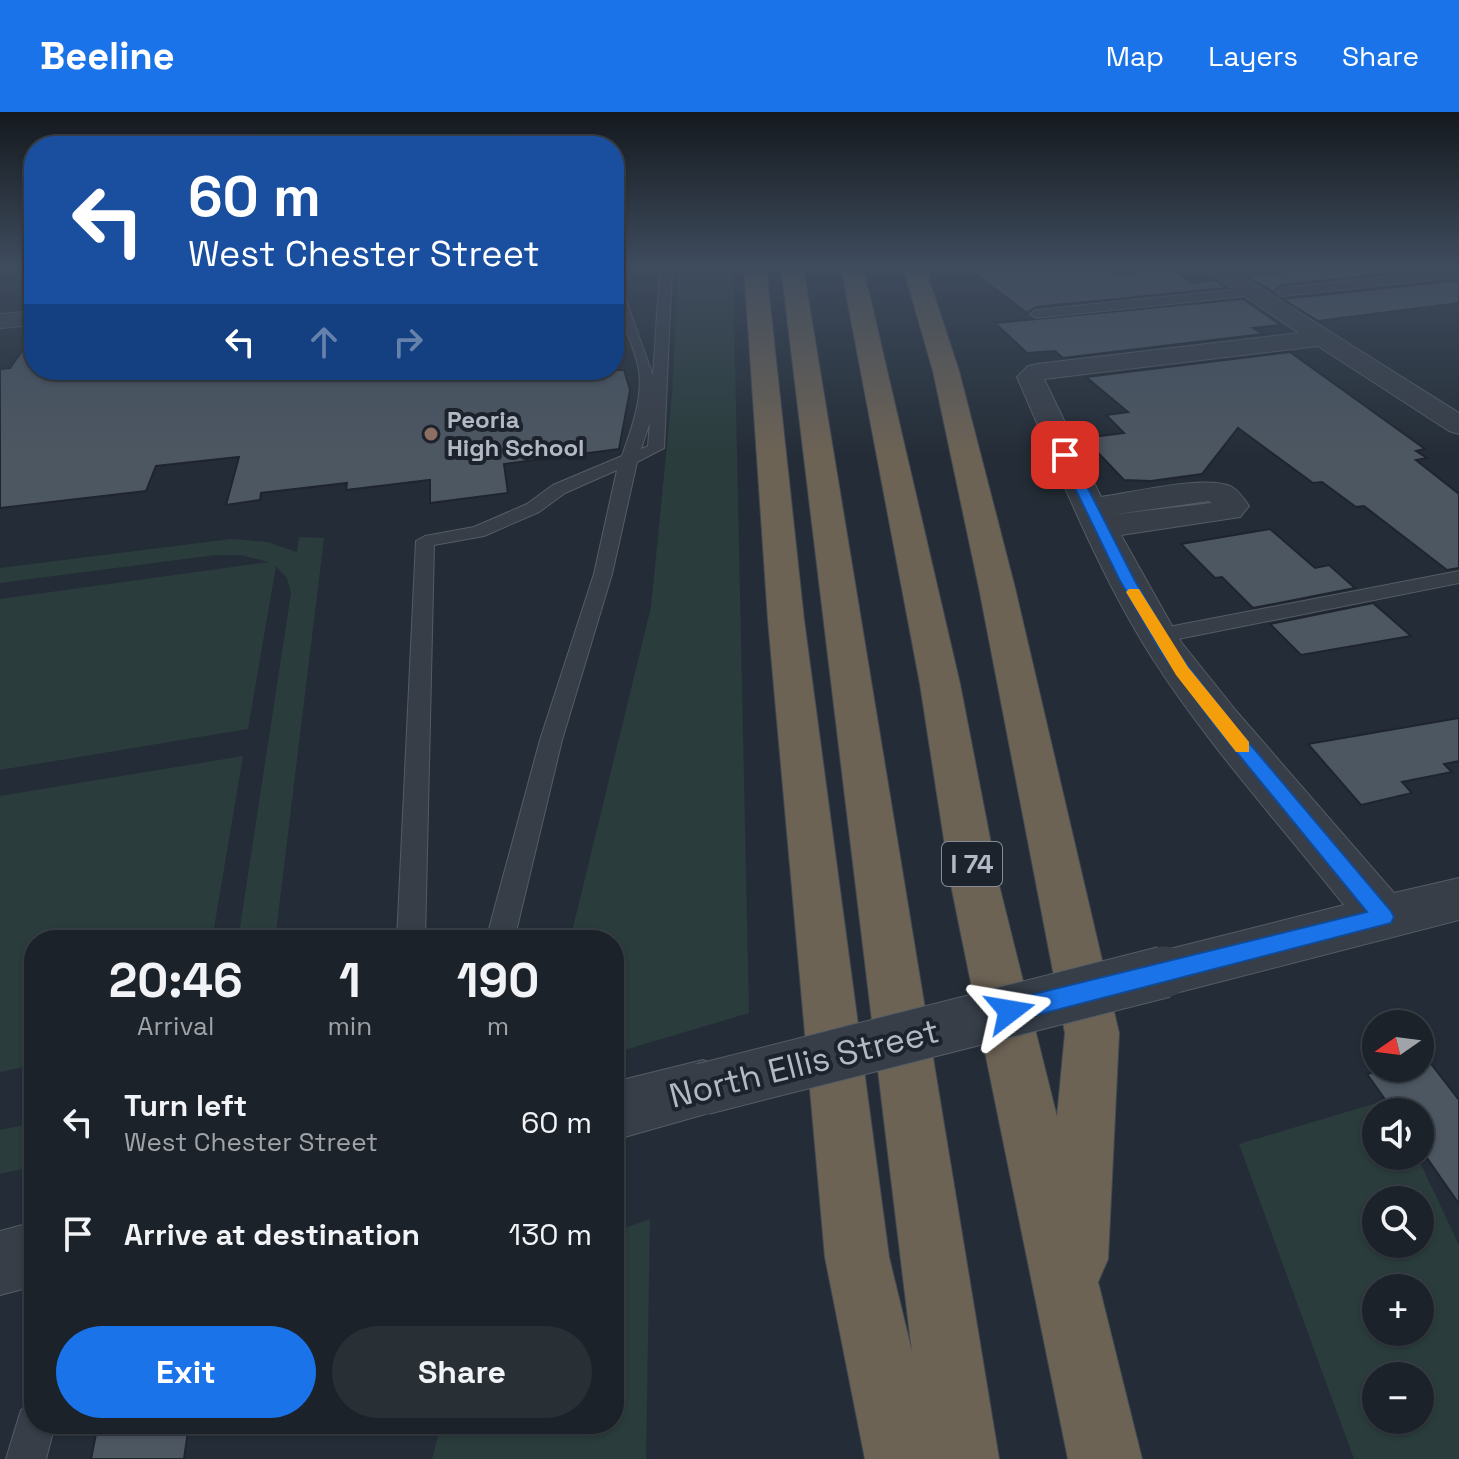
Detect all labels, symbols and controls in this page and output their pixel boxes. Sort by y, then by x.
text: Beeline [40,32,175,80]
text: Map [1106,38,1164,74]
text: Layers [1208,38,1298,74]
text: Share [1342,38,1419,74]
text: 60 m [188,161,321,232]
icon: left [56,168,160,272]
text: West Chester Street [188,231,540,277]
icon: left [218,320,262,364]
icon: ahead [302,320,346,364]
icon: right [386,320,430,364]
place label: Peoria High School [447,404,584,463]
pin [1031,421,1099,489]
marker: Peoria High School [422,425,440,443]
icon: arrive [1043,433,1087,477]
road number: I 74 [942,842,1002,886]
text: 20:46 [109,950,243,1011]
text: 1 [339,950,361,1011]
text: 190 [457,950,539,1011]
position arrow [968,969,1052,1053]
text: Arrival [137,1009,214,1043]
text: min [327,1009,372,1043]
text: m [487,1009,509,1043]
street label: North Ellis Street [665,1009,943,1118]
north arrow [1362,1010,1434,1082]
map controls [1362,1010,1434,1434]
text: Turn left [124,1086,247,1125]
button: sound [1362,1098,1434,1170]
icon: left [56,1100,100,1144]
text: 60 m [521,1103,592,1142]
text: West Chester Street [124,1125,378,1159]
button: search [1362,1186,1434,1258]
icon: arrive [56,1212,100,1256]
text: Arrive at destination [124,1215,420,1254]
text: 130 m [509,1215,592,1254]
button: + [1362,1274,1434,1346]
button: Exit [56,1326,316,1418]
button: Share [332,1326,592,1418]
button: − [1362,1362,1434,1434]

